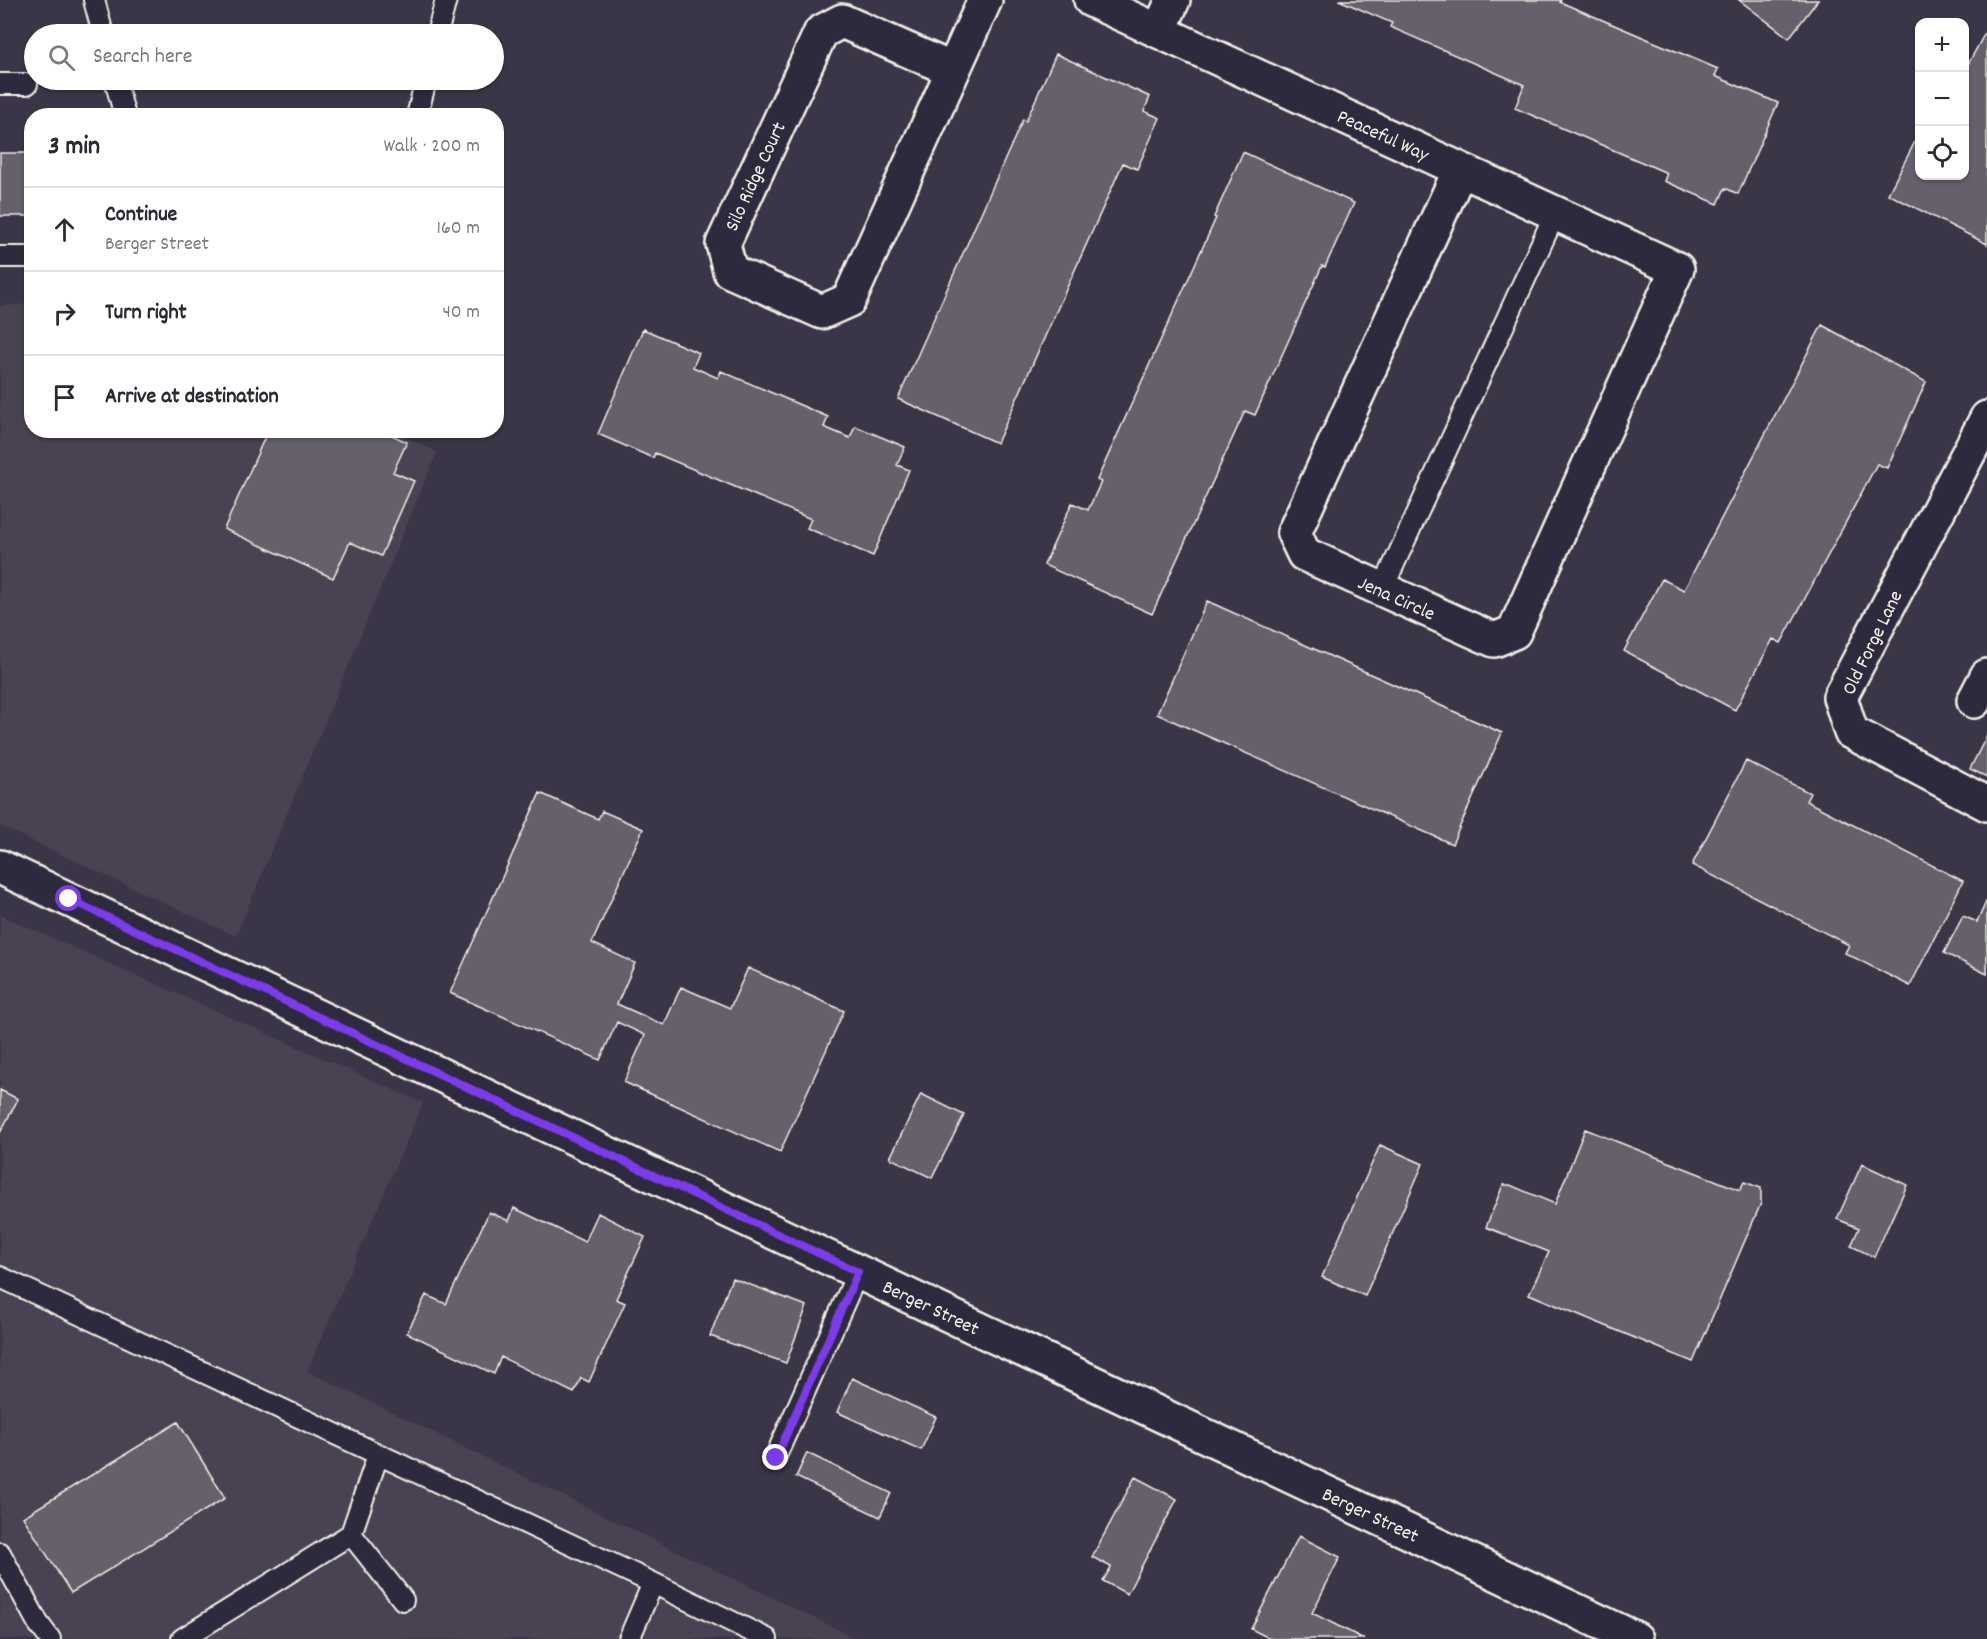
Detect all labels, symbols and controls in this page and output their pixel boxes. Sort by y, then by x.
map controls [1915,18,1969,180]
button: + [1915,18,1969,72]
search box [24,24,504,90]
icon: search [45,41,78,74]
text: Search here [93,42,192,73]
button: − [1915,72,1969,126]
street label: Peaceful Way [1332,104,1434,171]
street label: Silo Ridge Court [719,118,794,237]
button: locate [1915,126,1969,180]
text: 3 min [48,129,100,166]
text: Walk · 200 m [384,133,480,161]
text: Continue [105,200,177,231]
icon: ahead [48,213,81,246]
text: 160 m [437,215,480,243]
text: Berger Street [105,231,209,259]
icon: right [48,297,81,330]
text: Turn right [105,298,187,329]
text: 40 m [442,299,480,327]
icon: arrive [48,381,81,414]
text: Arrive at destination [105,382,279,413]
street label: Jena Circle [1353,570,1439,629]
street label: Old Forge Lane [1836,586,1911,700]
route start [55,885,81,911]
street label: Berger Street [877,1274,983,1344]
route end [762,1444,788,1470]
street label: Berger Street [1317,1482,1423,1552]

